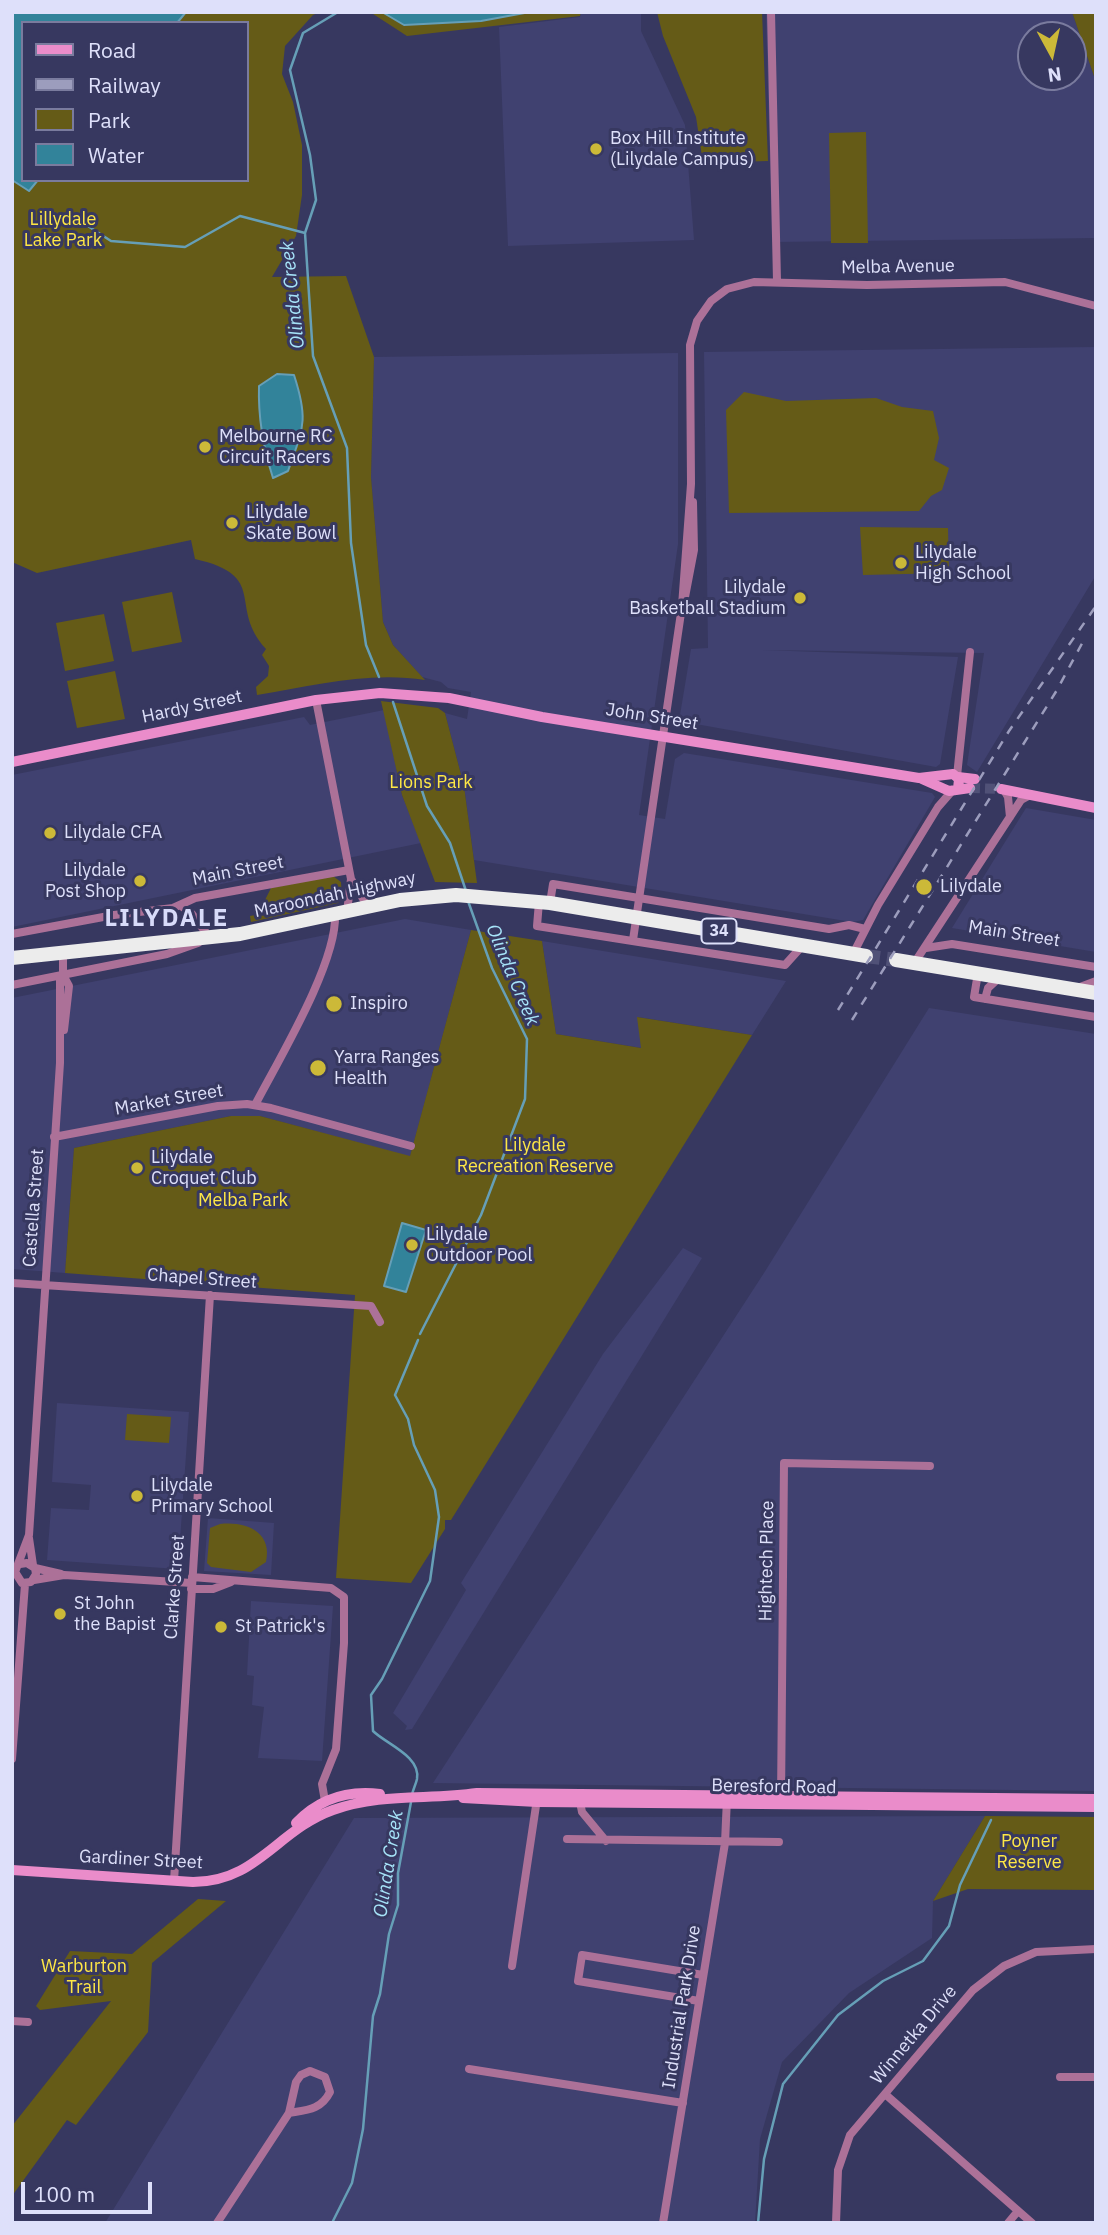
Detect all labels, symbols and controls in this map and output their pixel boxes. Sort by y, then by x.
legend [21,21,248,182]
north arrow [1017,21,1087,91]
text: Road [88,36,136,64]
text: N [1046,62,1063,88]
text: Railway [88,71,161,99]
text: Park [88,106,131,134]
place label: Box Hill Institute (Lilydale Campus) [610,128,754,170]
text: Water [88,141,144,169]
marker: Box Hill Institute (Lilydale Campus) [588,141,604,157]
park label: Lillydale Lake Park [24,209,102,252]
water label: Olinda Creek [276,240,310,350]
street label: Melba Avenue [841,255,955,279]
place label: Melbourne RC Circuit Racers [219,426,333,468]
marker: Melbourne RC Circuit Racers [197,439,213,455]
place label: Lilydale Skate Bowl [246,502,336,544]
marker: Lilydale Skate Bowl [224,515,240,531]
place label: Lilydale High School [915,542,1011,584]
marker: Lilydale High School [893,555,909,571]
place label: Lilydale Basketball Stadium [629,577,786,620]
marker: Lilydale Basketball Stadium [792,590,808,606]
street label: Hardy Street [140,686,244,728]
street label: John Street [604,699,700,735]
park label: Lions Park [389,772,473,794]
place label: Lilydale CFA [64,822,162,844]
marker: Lilydale CFA [42,825,58,841]
street label: Main Street [191,852,285,890]
place label: Lilydale Post Shop [45,860,126,903]
street label: Maroondah Highway [252,867,418,923]
marker: Lilydale Post Shop [132,873,148,889]
place label: Lilydale [940,876,1002,898]
marker: Lilydale [914,877,934,897]
district label: LILYDALE [106,905,228,933]
street label: Main Street [967,916,1061,952]
road number: 34 [702,918,736,944]
water label: Olinda Creek [480,921,544,1029]
place label: Inspiro [350,993,408,1015]
marker: Inspiro [324,994,344,1014]
place label: Yarra Ranges Health [334,1047,440,1090]
marker: Yarra Ranges Health [308,1058,328,1078]
street label: Market Street [113,1080,225,1120]
park label: Lilydale Recreation Reserve [457,1135,613,1178]
place label: Lilydale Croquet Club [151,1147,257,1190]
street label: Castella Street [19,1148,49,1268]
marker: Lilydale Croquet Club [129,1160,145,1176]
park label: Melba Park [198,1190,288,1212]
place label: Lilydale Outdoor Pool [426,1224,532,1266]
marker: Lilydale Outdoor Pool [404,1237,420,1253]
street label: Chapel Street [146,1264,258,1294]
place label: Lilydale Primary School [151,1475,273,1518]
marker: Lilydale Primary School [129,1488,145,1504]
street label: Hightech Place [755,1500,779,1622]
street label: Clarke Street [161,1534,189,1640]
place label: St John the Bapist [74,1593,156,1636]
marker: St John the Bapist [52,1606,68,1622]
place label: St Patrick's [235,1616,325,1638]
marker: St Patrick's [213,1619,229,1635]
street label: Beresford Road [711,1775,837,1799]
water label: Olinda Creek [369,1809,409,1919]
park label: Poyner Reserve [996,1831,1062,1874]
street label: Gardiner Street [79,1846,203,1874]
street label: Industrial Park Drive [658,1924,706,2090]
park label: Warburton Trail [41,1956,127,1998]
street label: Winnetka Drive [866,1981,962,2089]
scale bar [24,2168,156,2212]
text: 100 m [34,2180,95,2208]

